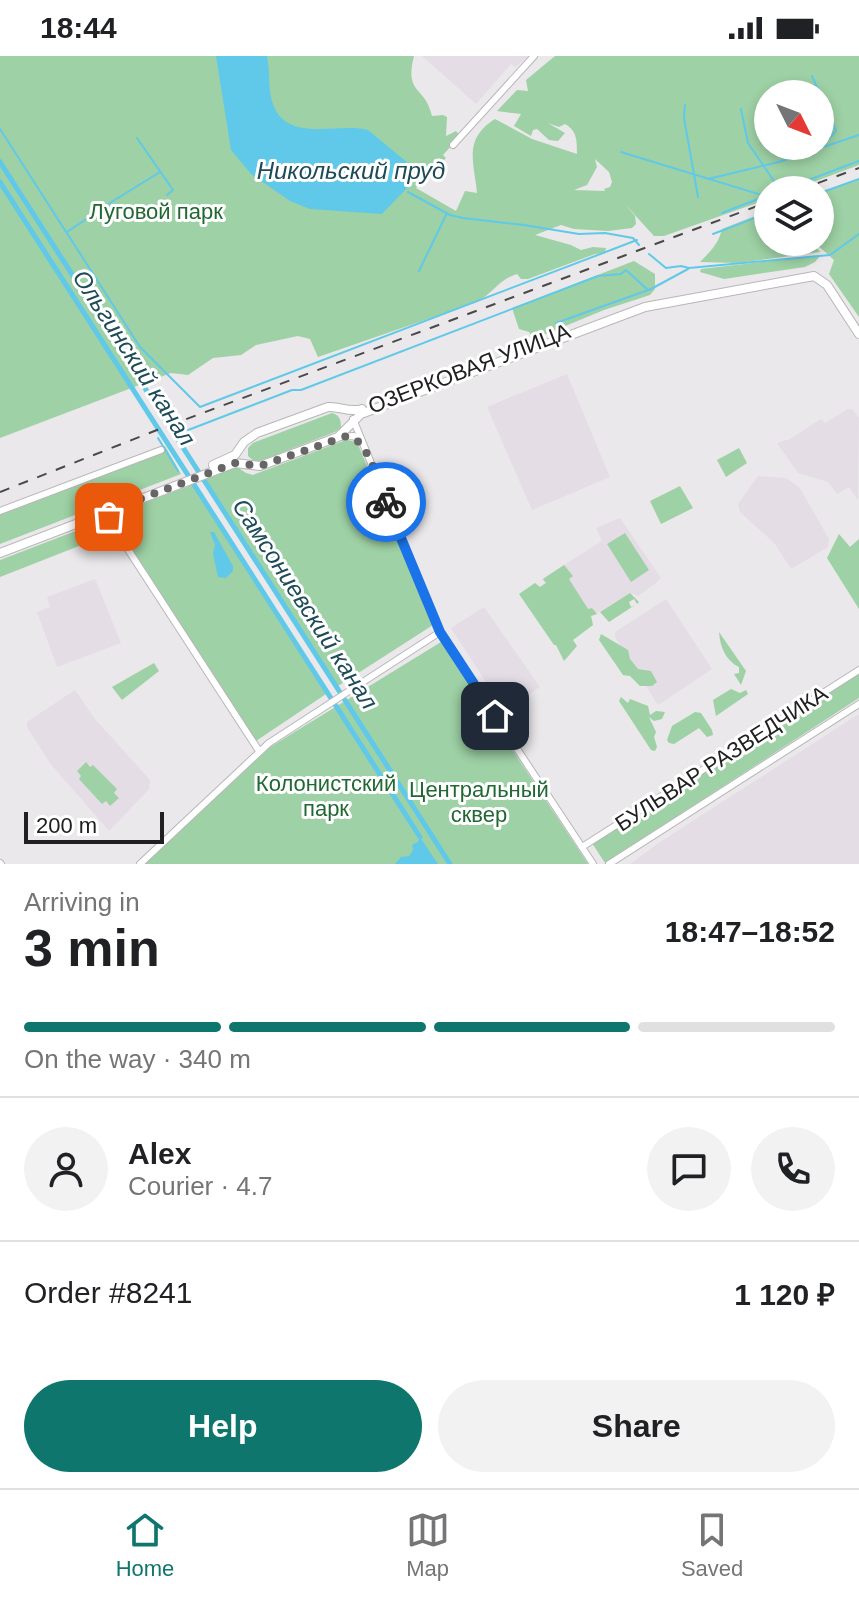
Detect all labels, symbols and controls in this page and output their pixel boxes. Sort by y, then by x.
text: 18:44 [40,11,117,44]
north arrow [754,80,834,160]
map controls [754,80,834,256]
water label: Никольский пруд [257,157,445,184]
button: layers [754,176,834,256]
park label: Луговой парк [89,199,223,224]
water label: Ольгинский канал [68,265,202,451]
street label: ОЗЕРКОВАЯ УЛИЦА [365,318,574,419]
courier [346,462,426,542]
icon: bike [364,480,408,524]
pin [75,483,143,551]
water label: Самсониевский канал [227,493,384,714]
icon: bag [87,495,131,539]
street label: БУЛЬВАР РАЗВЕДЧИКА [611,680,832,836]
pin [461,682,529,750]
icon: home [473,694,517,738]
park label: Колонистский парк [256,771,396,821]
park label: Центральный сквер [409,777,549,827]
scale bar [24,808,164,844]
text: 200 m [36,813,97,838]
text: Arriving in [24,887,140,917]
text: 18:47–18:52 [665,915,835,948]
text: 3 min [24,919,160,977]
text: On the way · 340 m [24,1044,251,1074]
button: person [24,1127,108,1211]
button: chat [647,1127,731,1211]
button: phone [751,1127,835,1211]
text: Alex [128,1137,191,1170]
text: Courier · 4.7 [128,1171,273,1201]
text: Order #8241 [24,1276,192,1309]
text: 1 120 ₽ [734,1278,835,1311]
button: Help [24,1380,422,1472]
button: Share [438,1380,835,1472]
tab: Home [116,1508,174,1582]
tab: Map [406,1508,450,1582]
tab: Saved [681,1508,743,1582]

